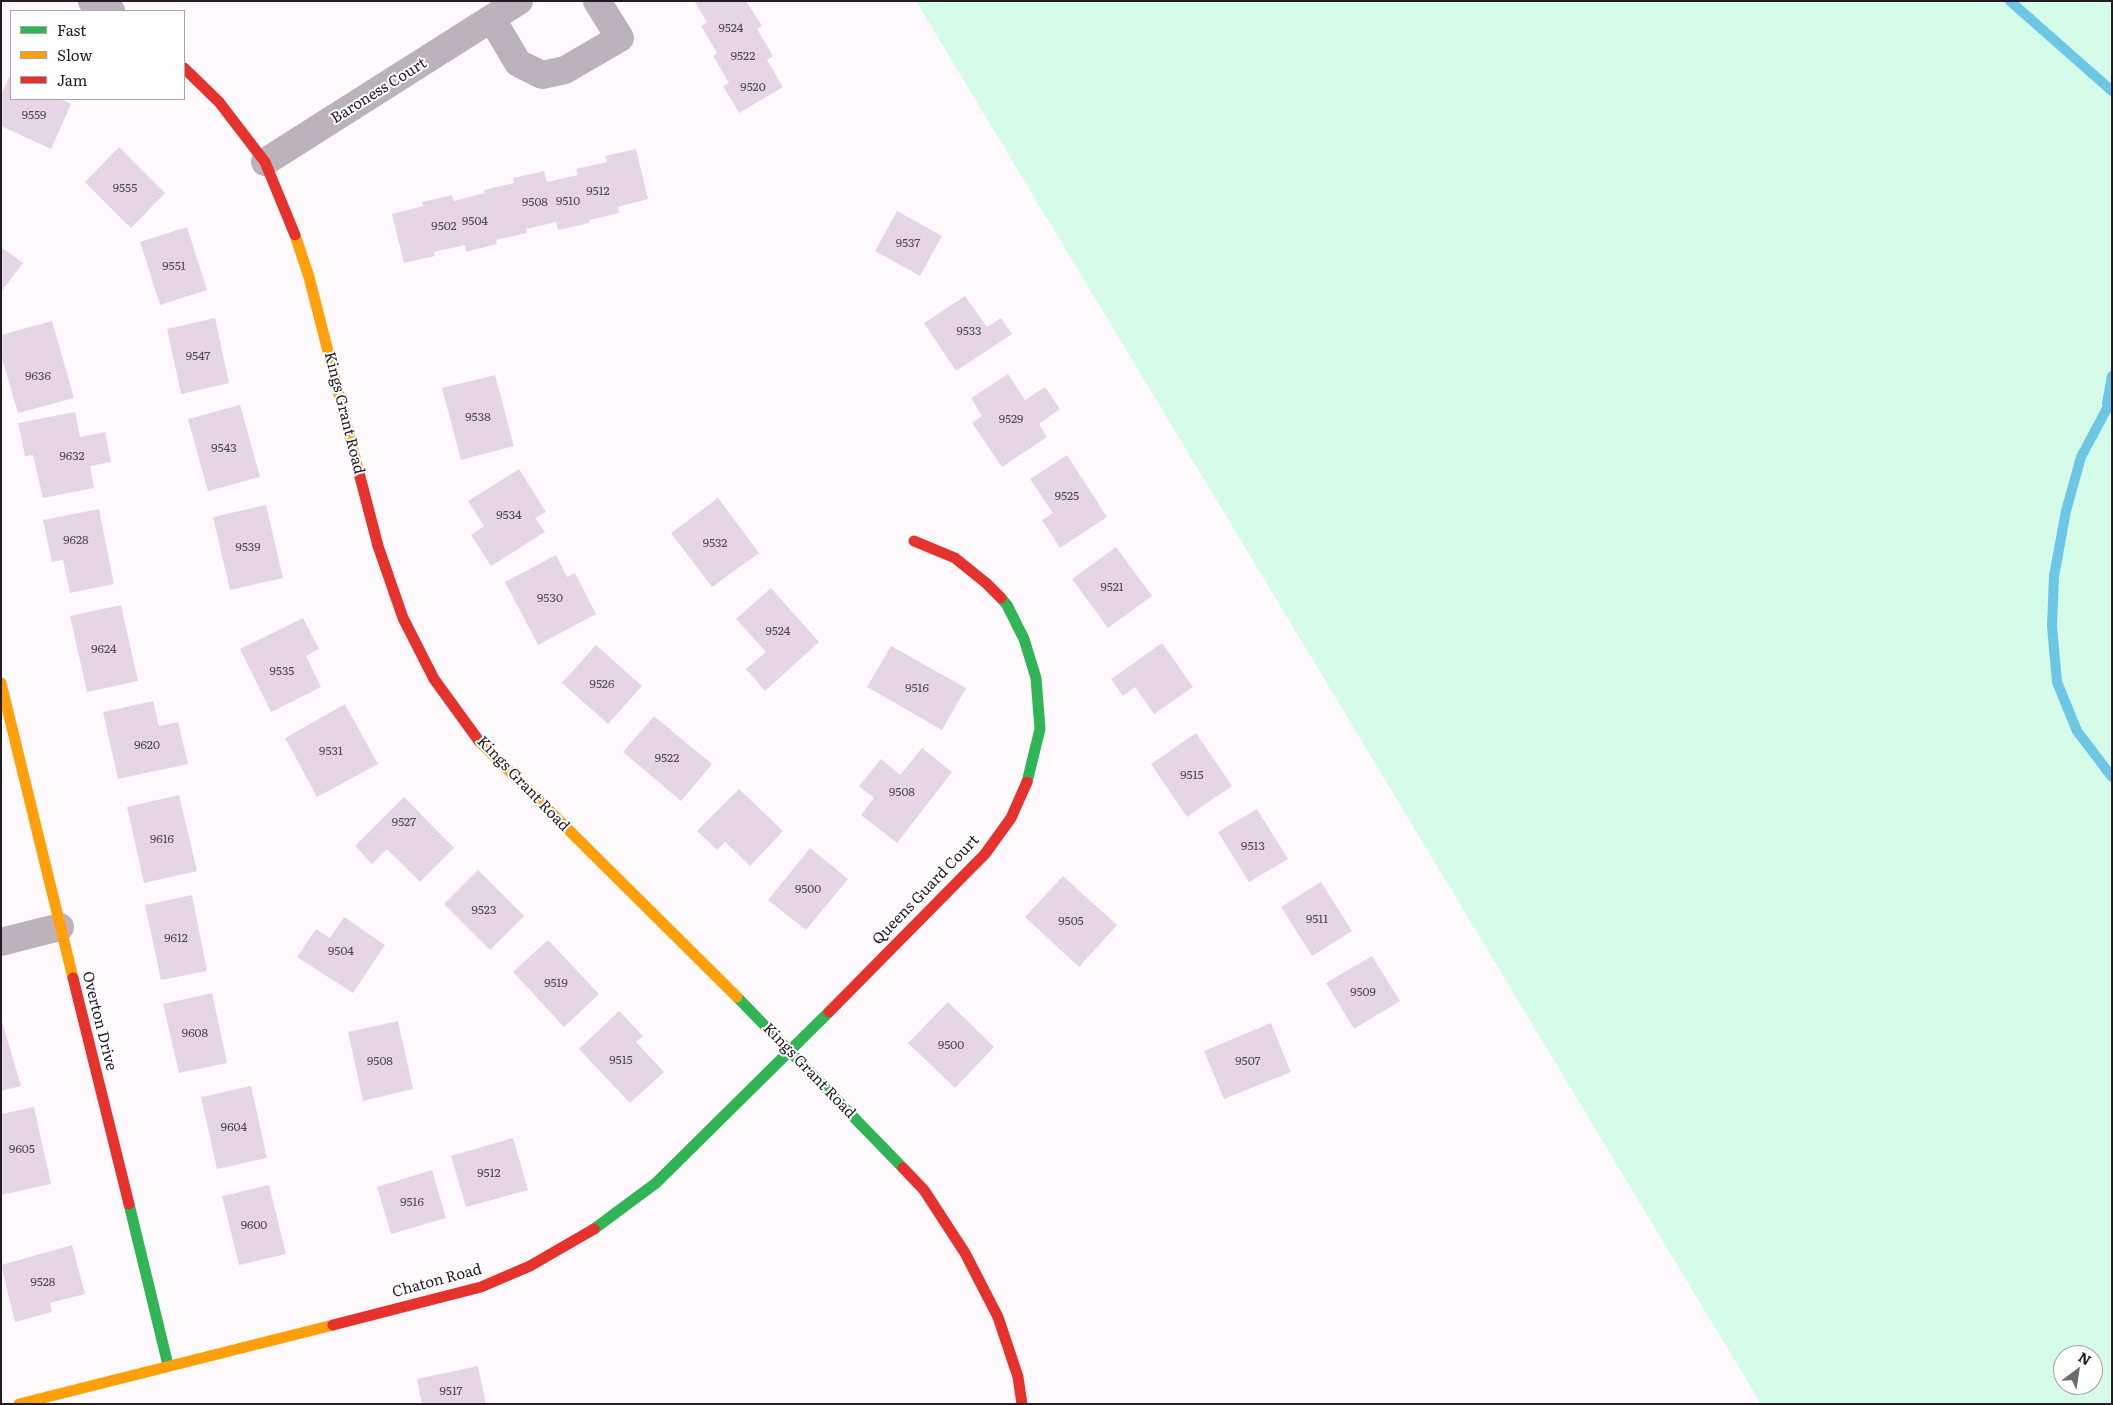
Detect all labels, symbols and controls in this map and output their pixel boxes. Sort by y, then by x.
legend [10,10,185,100]
text: Fast [57,18,86,41]
house number: 9524 [719,21,743,35]
text: Slow [57,43,92,66]
house number: 9522 [731,49,755,63]
street label: Baroness Court [328,54,430,128]
text: Jam [57,68,87,91]
house number: 9520 [740,80,766,94]
house number: 9559 [22,108,46,122]
house number: 9555 [113,181,137,195]
house number: 9512 [586,184,610,198]
house number: 9510 [556,194,580,208]
house number: 9508 [522,195,548,209]
house number: 9504 [462,214,488,228]
house number: 9502 [431,219,457,233]
house number: 9537 [896,236,920,250]
house number: 9551 [162,259,186,273]
house number: 9533 [956,324,982,338]
house number: 9547 [186,349,210,363]
street label: Kings Grant Road [320,350,368,476]
house number: 9636 [25,369,51,383]
house number: 9538 [465,410,491,424]
house number: 9529 [999,412,1023,426]
house number: 9543 [211,441,237,455]
house number: 9632 [60,449,84,463]
house number: 9525 [1055,489,1079,503]
house number: 9534 [496,508,522,522]
house number: 9628 [63,533,89,547]
house number: 9532 [703,536,727,550]
house number: 9539 [235,540,261,554]
house number: 9521 [1100,580,1124,594]
house number: 9530 [537,591,563,605]
house number: 9524 [766,624,790,638]
house number: 9624 [91,642,117,656]
house number: 9535 [270,664,294,678]
house number: 9526 [590,677,614,691]
house number: 9516 [905,681,929,695]
street label: Kings Grant Road [473,733,573,835]
house number: 9620 [134,738,160,752]
house number: 9531 [319,744,343,758]
house number: 9522 [655,751,679,765]
house number: 9515 [1180,768,1204,782]
house number: 9508 [889,785,915,799]
house number: 9527 [392,815,416,829]
street label: Queens Guard Court [869,831,983,949]
house number: 9616 [150,832,174,846]
house number: 9513 [1241,839,1265,853]
house number: 9500 [795,882,821,896]
house number: 9523 [472,903,496,917]
house number: 9511 [1306,912,1328,926]
house number: 9505 [1058,914,1084,928]
house number: 9612 [164,931,188,945]
house number: 9504 [328,944,354,958]
street label: Overton Drive [78,970,120,1072]
house number: 9519 [544,976,568,990]
house number: 9509 [1350,985,1376,999]
street label: Kings Grant Road [759,1020,859,1122]
house number: 9608 [182,1026,208,1040]
house number: 9500 [938,1038,964,1052]
house number: 9515 [609,1053,633,1067]
house number: 9508 [367,1054,393,1068]
house number: 9507 [1235,1054,1261,1068]
house number: 9604 [221,1120,247,1134]
house number: 9605 [9,1142,35,1156]
house number: 9512 [477,1166,501,1180]
house number: 9516 [400,1195,424,1209]
house number: 9600 [241,1218,267,1232]
street label: Chaton Road [390,1260,484,1302]
house number: 9528 [31,1275,55,1289]
north arrow [2053,1345,2103,1395]
text: N [2075,1346,2095,1370]
house number: 9517 [440,1384,462,1398]

